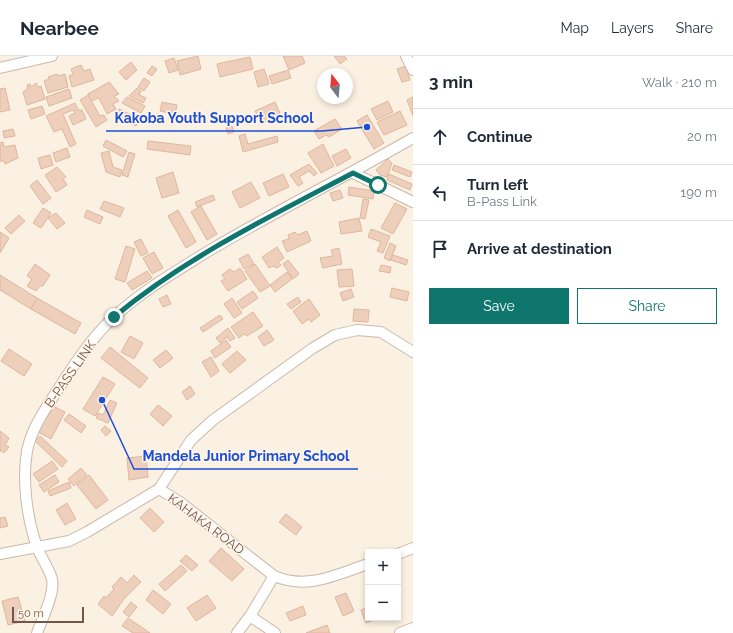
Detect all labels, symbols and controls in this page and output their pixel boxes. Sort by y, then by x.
text: Nearbee [20,17,99,39]
text: Map [561,20,589,36]
text: Layers [611,20,654,36]
text: Share [676,20,713,36]
north arrow [317,68,353,104]
text: 3 min [429,72,473,92]
text: Walk · 210 m [642,75,717,90]
callout: Kakoba Youth Support School [106,105,322,131]
text: Kakoba Youth Support School [114,110,314,126]
icon: ahead [429,126,451,148]
text: Continue [467,128,532,146]
text: 20 m [687,129,717,144]
route start [369,176,387,194]
text: Turn left [467,176,528,194]
icon: left [429,182,451,204]
text: 190 m [681,185,717,200]
text: B-Pass Link [467,194,537,209]
icon: arrive [429,238,451,260]
text: Arrive at destination [467,240,612,258]
button: Save [429,288,569,324]
button: Share [577,288,717,324]
route end [105,308,123,326]
street label: B-PASS LINK [41,337,99,410]
callout: Mandela Junior Primary School [134,443,358,469]
text: Mandela Junior Primary School [142,448,350,464]
street label: KAHAKA ROAD [165,490,247,558]
map controls [365,549,401,621]
button: + [365,549,401,585]
button: − [365,585,401,621]
scale bar [12,605,84,624]
text: 50 m [18,607,44,620]

